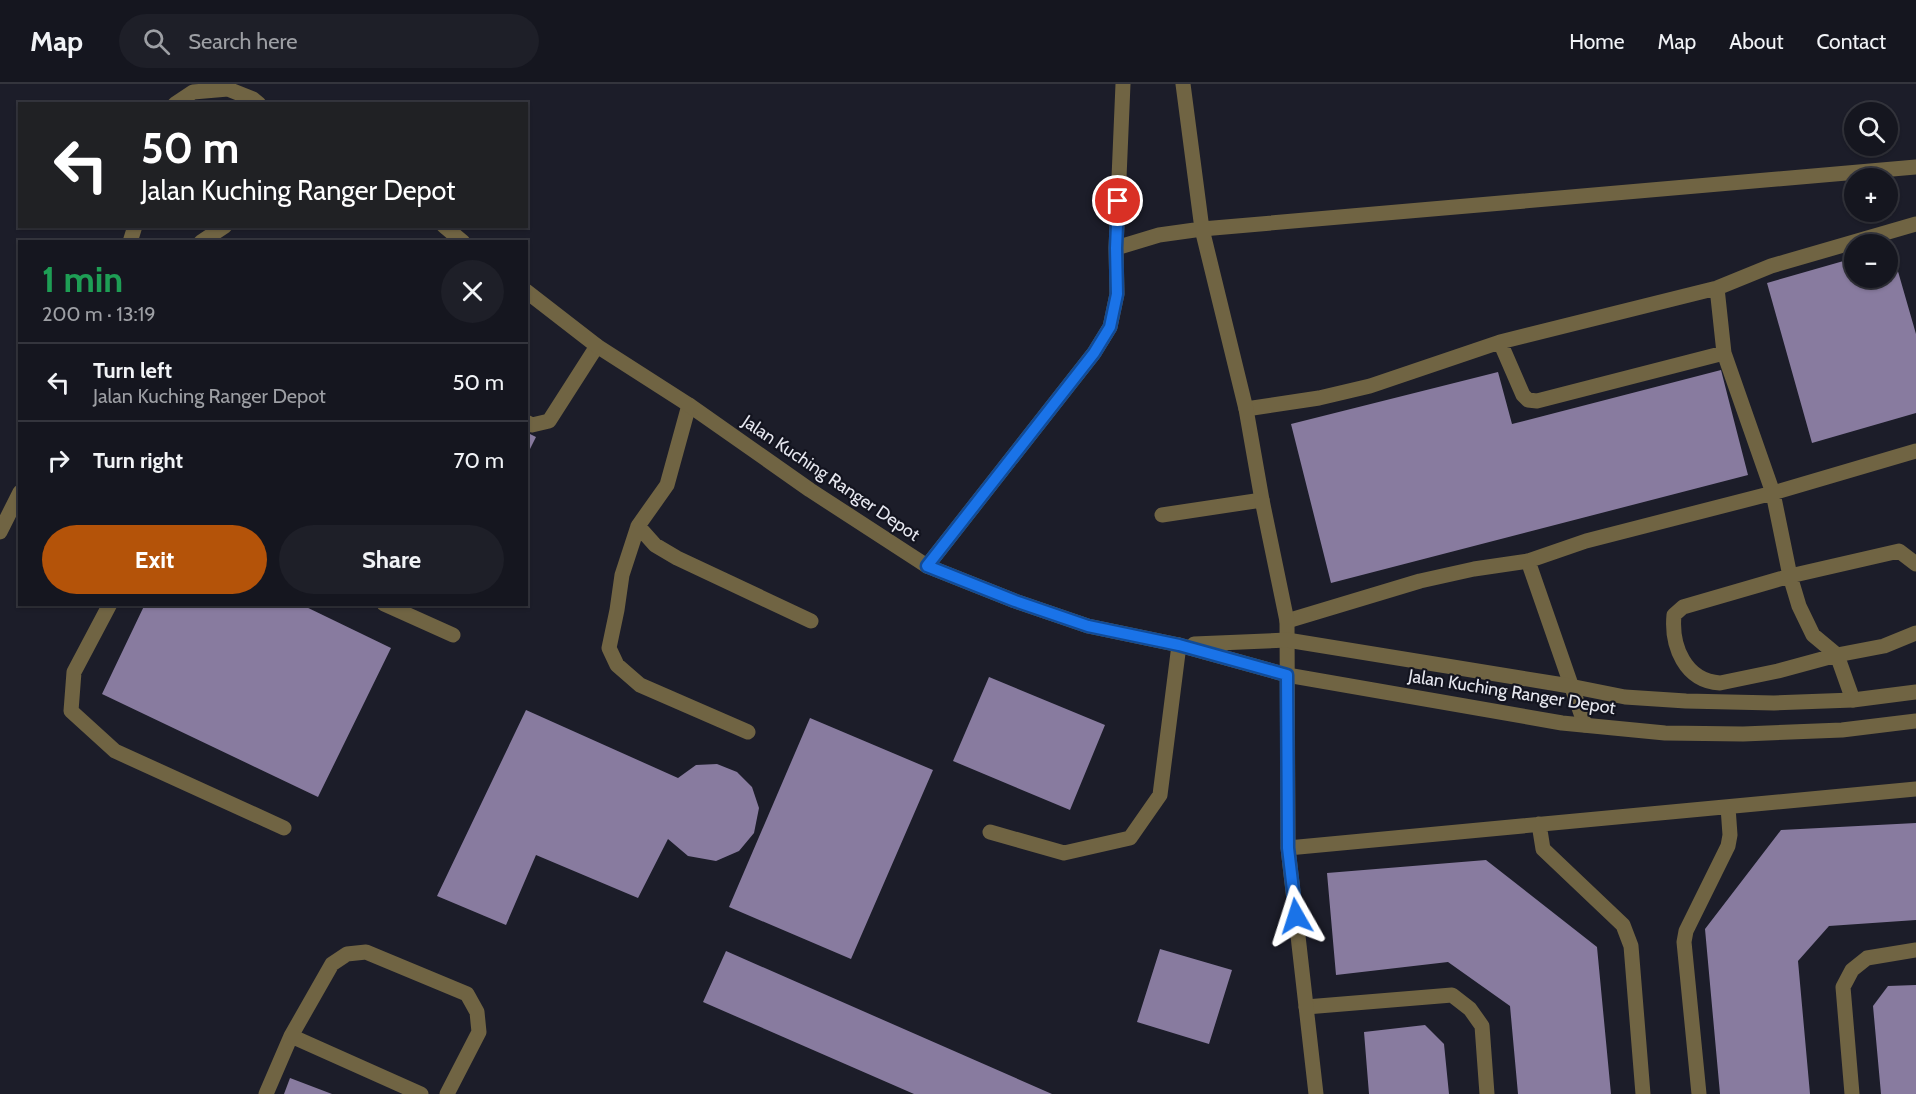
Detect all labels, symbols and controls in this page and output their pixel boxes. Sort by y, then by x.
search box [119,14,539,68]
text: Map [30,24,83,58]
icon: search [140,25,173,58]
text: Search here [188,28,297,55]
text: Home [1569,29,1625,54]
text: Map [1658,29,1696,54]
text: About [1729,29,1783,54]
text: Contact [1816,29,1886,54]
map controls [1844,102,1898,288]
button: search [1844,102,1898,156]
text: 50 m [141,122,239,174]
icon: left [42,126,120,204]
button: + [1844,168,1898,222]
text: Jalan Kuching Ranger Depot [141,174,455,207]
pin [1092,175,1143,226]
icon: arrive [1101,184,1134,217]
button: − [1844,234,1898,288]
text: 1 min [42,257,123,301]
button: close [441,260,504,323]
text: 200 m · 13:19 [42,302,156,326]
text: Turn left [93,357,172,384]
icon: left [42,366,75,399]
text: 50 m [452,369,504,396]
text: Jalan Kuching Ranger Depot [93,384,326,408]
street label: Jalan Kuching Ranger Depot [737,410,924,546]
icon: right [42,444,75,477]
text: Turn right [93,447,183,474]
text: 70 m [454,447,504,474]
button: Exit [42,525,267,594]
button: Share [279,525,504,594]
street label: Jalan Kuching Ranger Depot [1406,665,1617,719]
position arrow [1264,884,1328,948]

